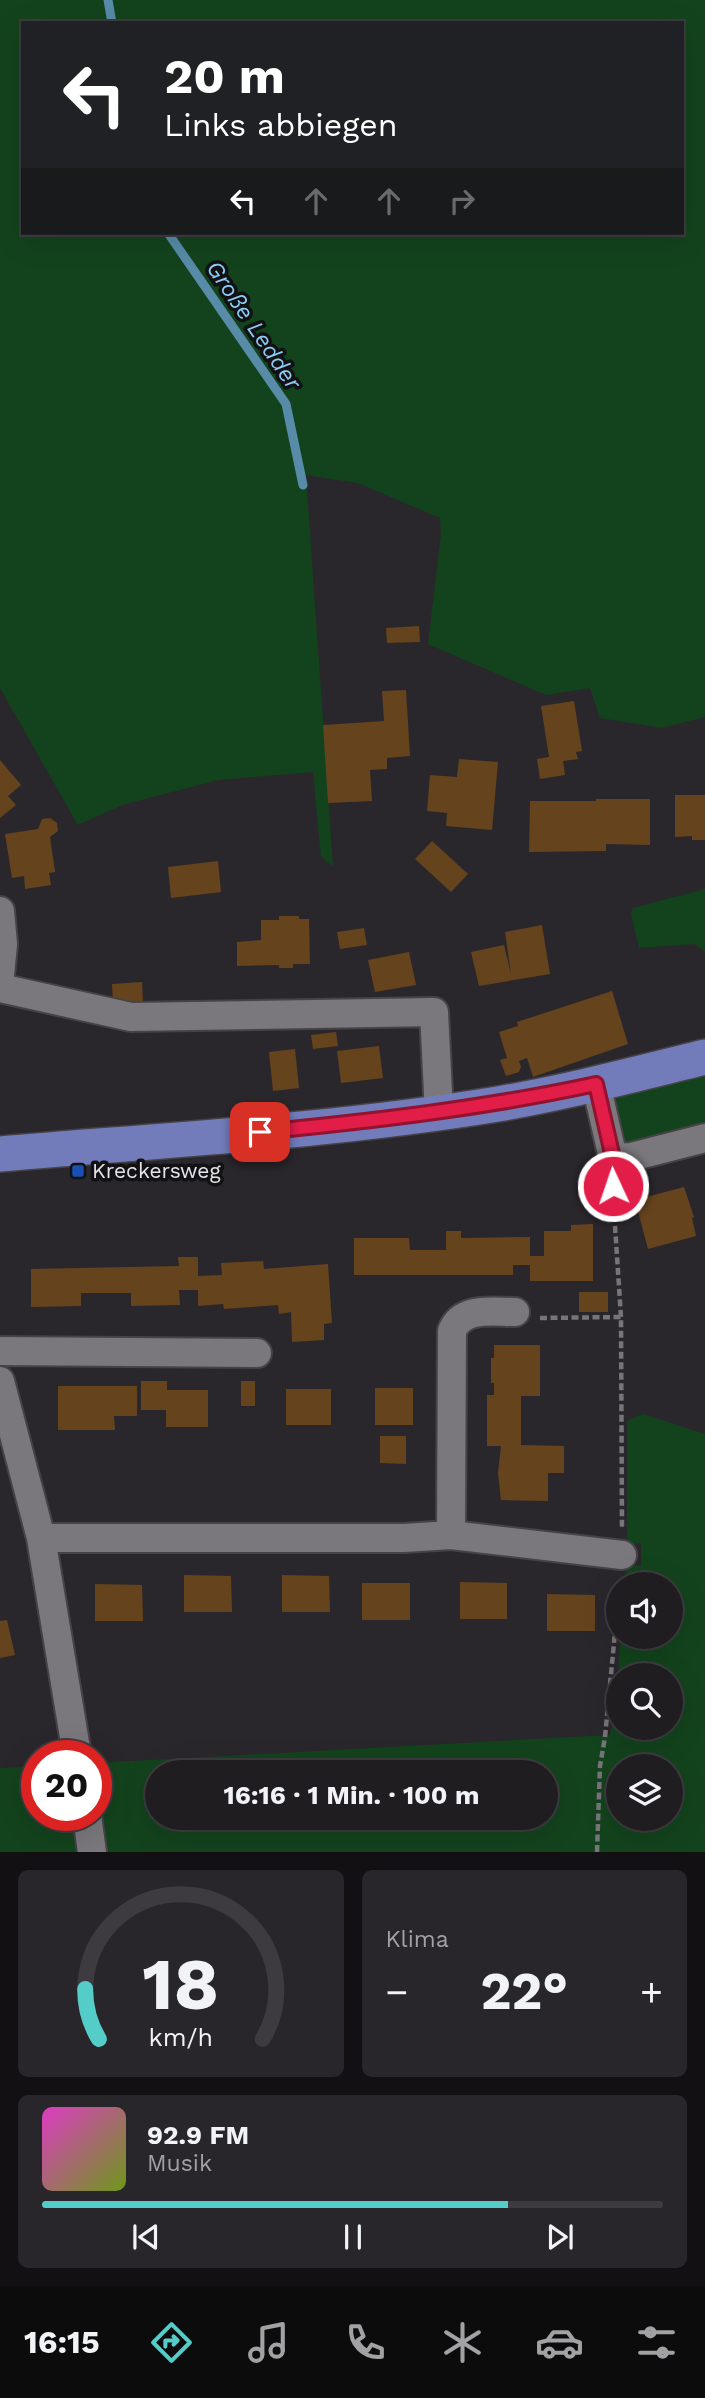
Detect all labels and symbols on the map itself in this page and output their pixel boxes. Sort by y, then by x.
water label: Große Ledder [201,256,307,396]
pin [230,1102,290,1162]
position arrow [576,1149,650,1223]
place label: Kreckersweg [92,1158,221,1183]
marker: Kreckersweg [70,1163,86,1179]
speed limit sign: 20 [21,1740,112,1831]

